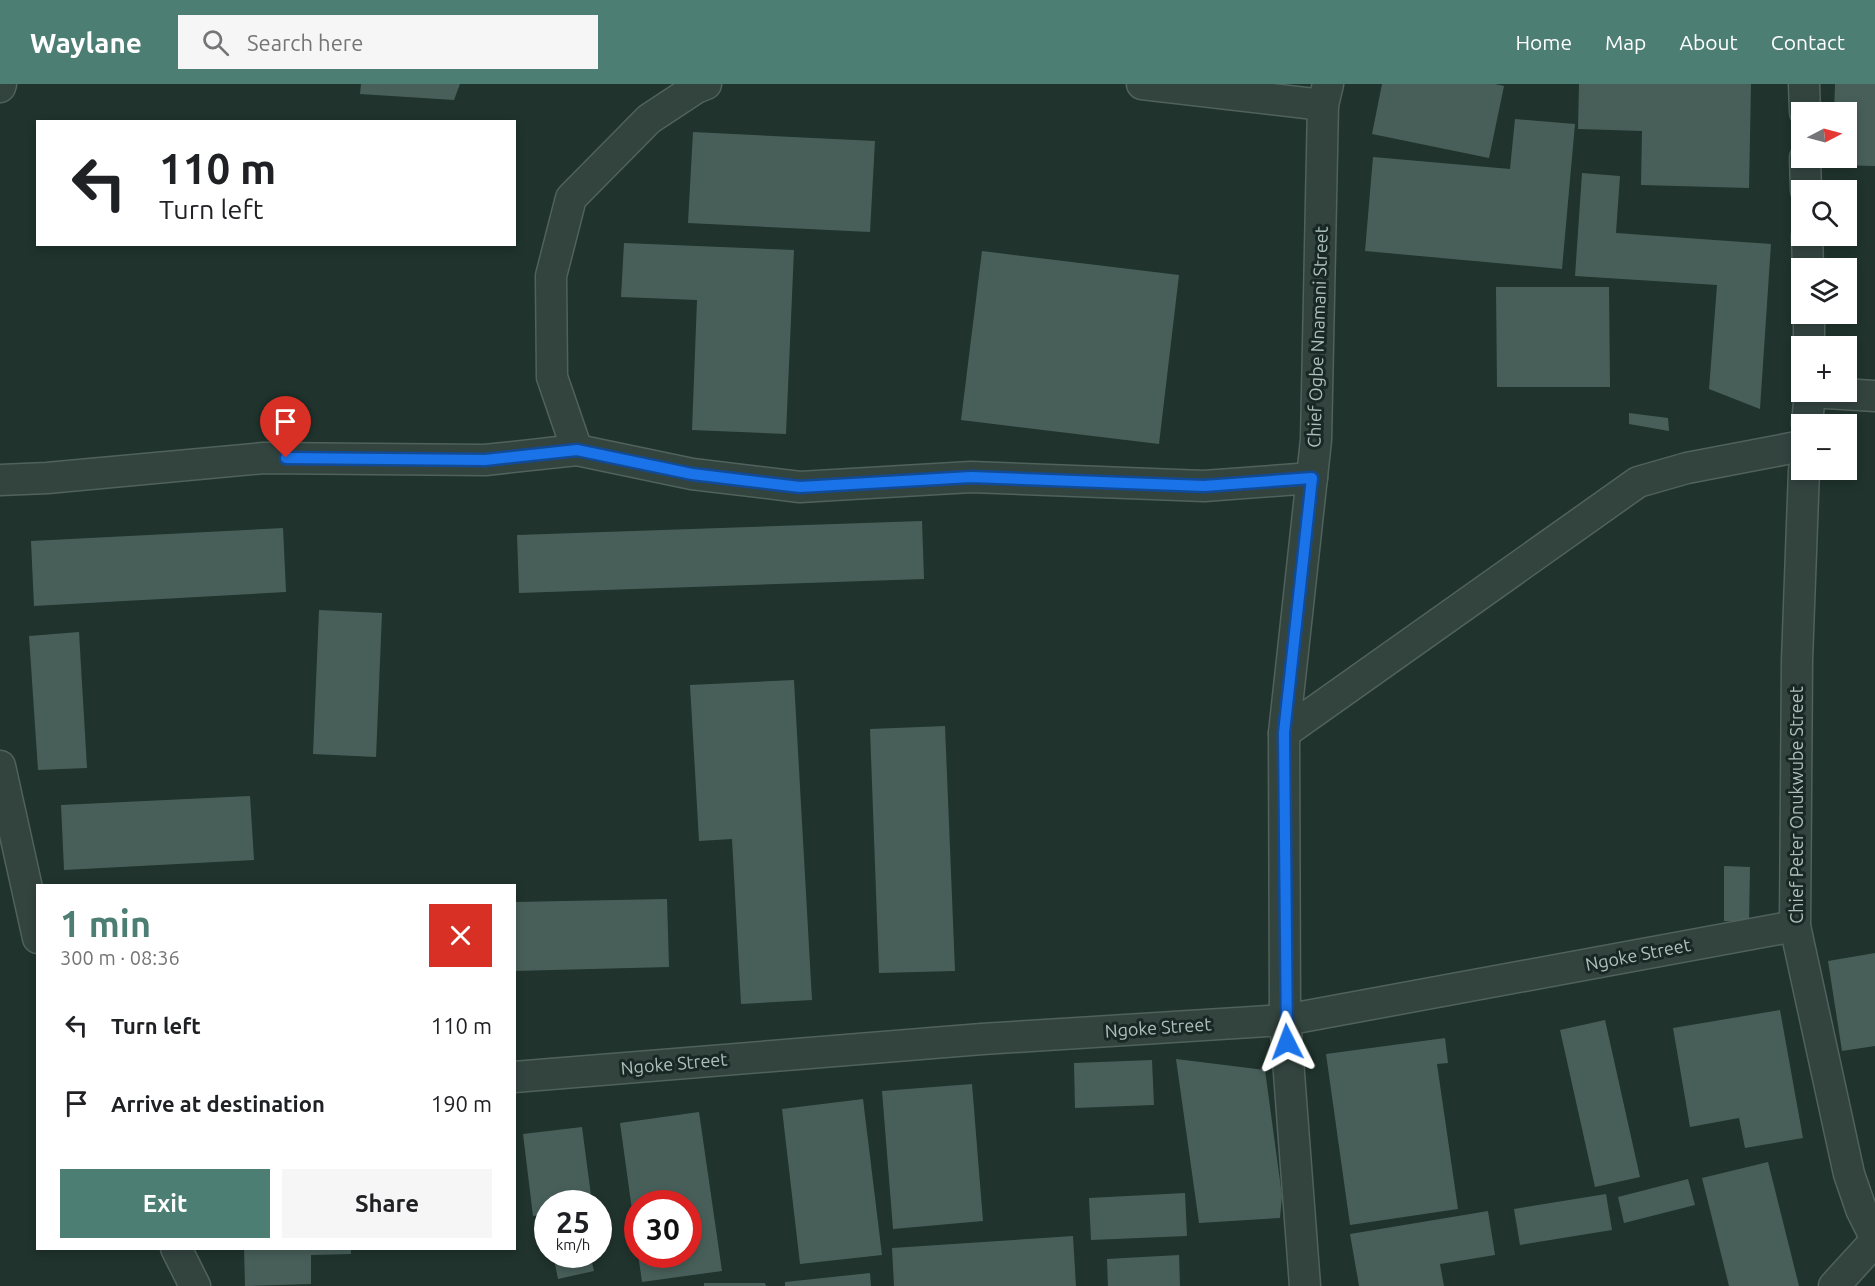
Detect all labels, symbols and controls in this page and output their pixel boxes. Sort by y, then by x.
search box [178,15,598,69]
icon: search [199,26,232,59]
text: Waylane [30,27,142,58]
text: Search here [247,30,363,55]
text: Home [1515,30,1572,54]
text: Map [1605,30,1646,54]
text: About [1679,30,1738,54]
text: Contact [1771,30,1845,54]
north arrow [1791,102,1857,168]
map controls [1791,102,1857,480]
icon: left [60,144,138,222]
text: 110 m [159,145,276,192]
button: search [1791,180,1857,246]
text: Turn left [159,194,263,224]
street label: Chief Ogbe Nnamani Street [1303,226,1331,448]
button: layers [1791,258,1857,324]
button: + [1791,336,1857,402]
pin [260,396,311,458]
icon: arrive [269,405,302,438]
button: − [1791,414,1857,480]
street label: Chief Peter Onukwube Street [1786,686,1806,924]
text: 1 min [60,903,151,944]
button: close [429,904,492,967]
street label: Ngoke Street [1583,934,1692,974]
text: 300 m · 08:36 [60,946,180,969]
icon: left [60,1009,93,1042]
position arrow [1255,1010,1319,1074]
text: Turn left [111,1013,201,1038]
text: 110 m [431,1013,492,1038]
street label: Ngoke Street [1104,1013,1212,1041]
street label: Ngoke Street [620,1048,728,1078]
icon: arrive [60,1087,93,1120]
text: Arrive at destination [111,1091,325,1116]
text: 190 m [431,1091,492,1116]
button: Exit [60,1169,270,1238]
button: Share [282,1169,492,1238]
speed limit sign: 30 [624,1190,702,1268]
text: 25 [556,1205,590,1239]
text: km/h [556,1236,590,1253]

